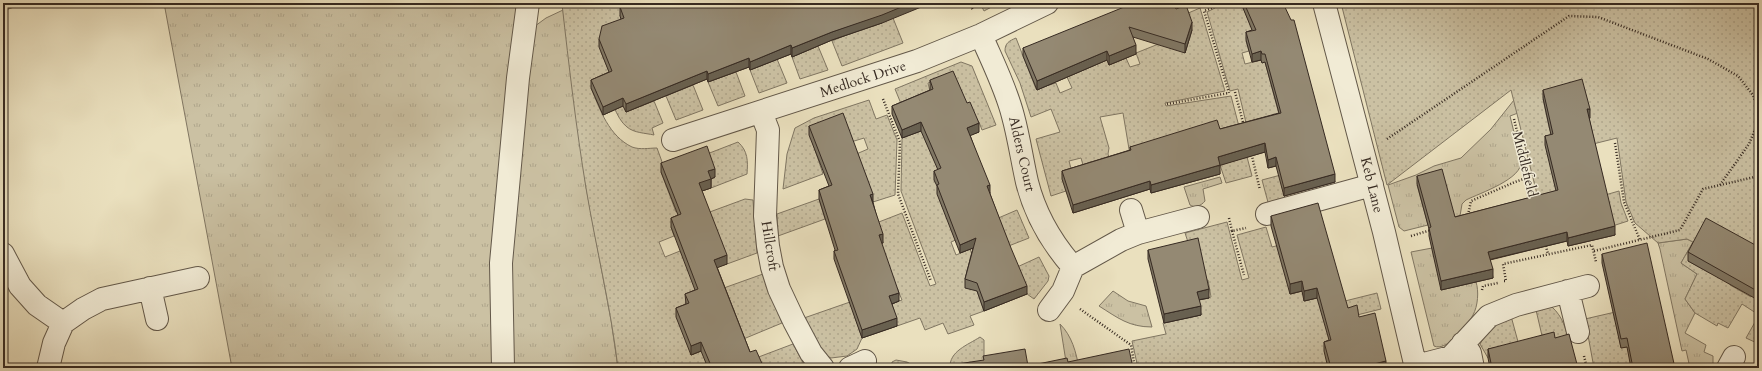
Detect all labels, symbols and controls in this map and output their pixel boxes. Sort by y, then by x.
street label: Medlock Drive [817,56,909,102]
street label: Alders Court [1004,115,1040,194]
street label: Middlefield [1508,129,1542,199]
street label: Keb Lane [1356,155,1388,215]
street label: Hillcroft [757,220,783,273]

